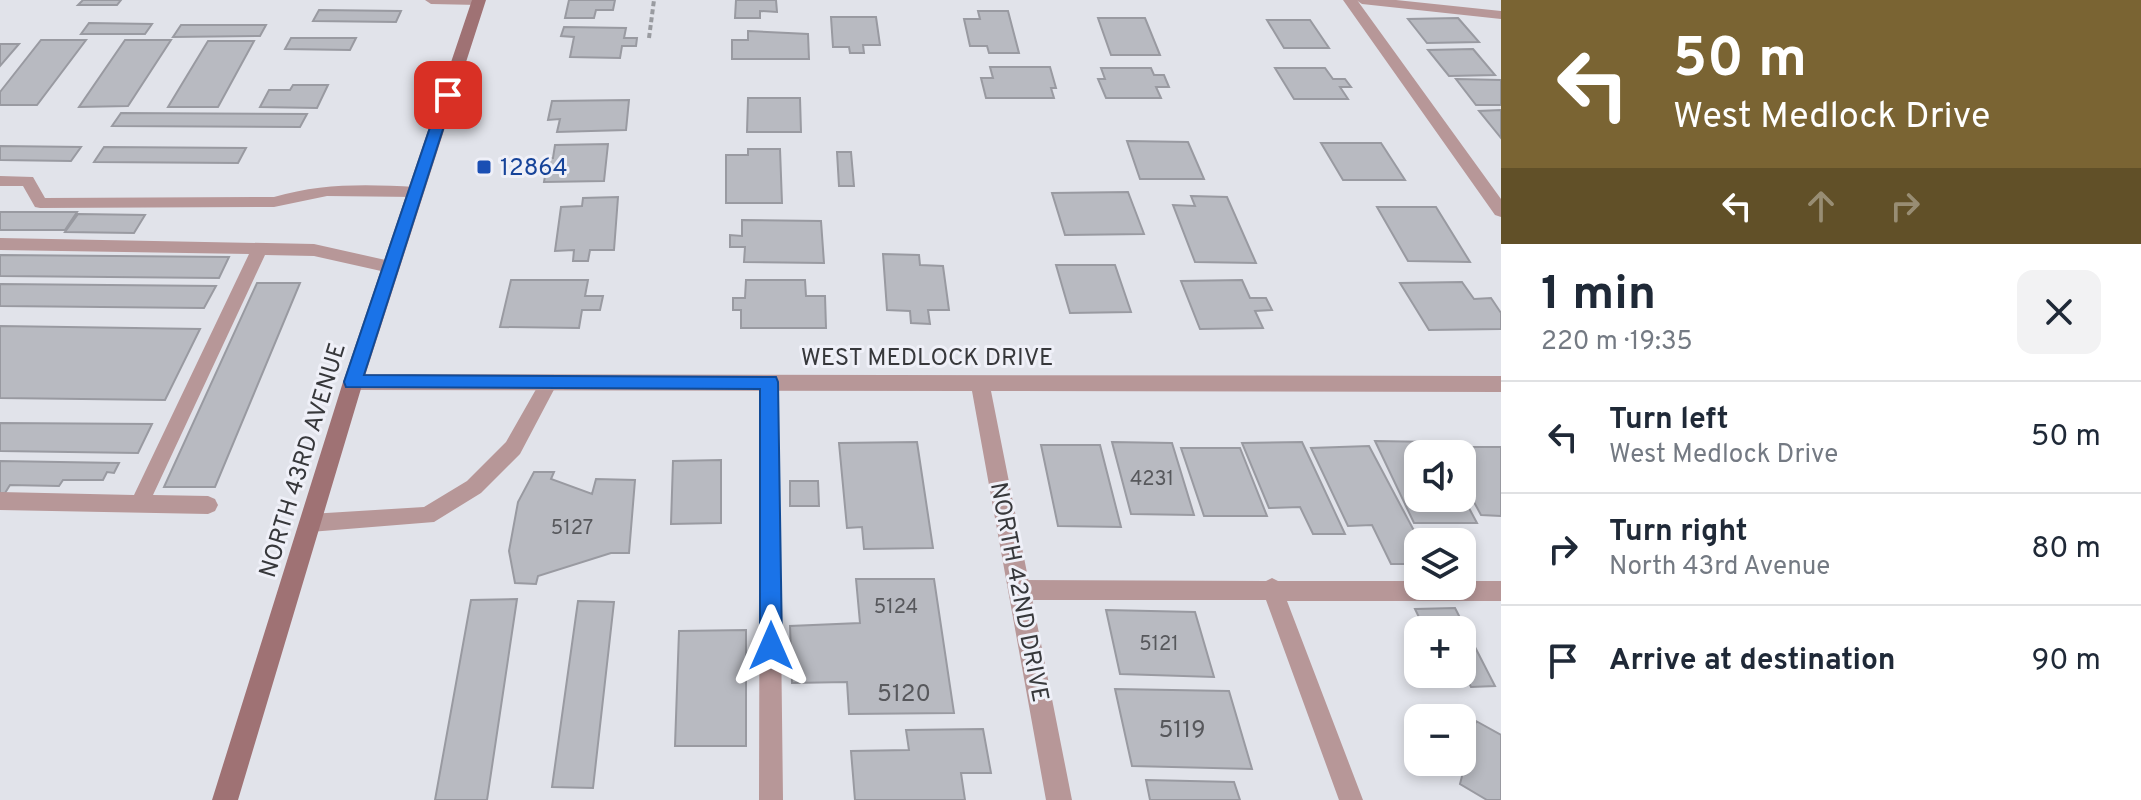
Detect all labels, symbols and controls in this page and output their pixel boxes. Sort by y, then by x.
text: 50 m [1673,26,1807,96]
icon: left [1541,32,1645,136]
pin [414,61,482,129]
icon: arrive [426,73,470,117]
text: West Medlock Drive [1673,95,1990,141]
place label: 12864 [500,154,568,184]
marker: 12864 [475,158,493,176]
icon: left [1715,184,1759,228]
icon: ahead [1799,184,1843,228]
icon: right [1883,184,1927,228]
text: 1 min [1541,266,1656,326]
button: close [2017,270,2101,354]
text: 220 m · 19:35 [1541,326,1693,359]
street label: NORTH 43RD AVENUE [254,340,354,582]
street label: WEST MEDLOCK DRIVE [801,344,1053,374]
text: Turn left [1609,402,1729,439]
icon: left [1541,415,1585,459]
text: 50 m [2031,419,2101,456]
text: West Medlock Drive [1609,439,1838,472]
map controls [1404,440,1476,776]
button: sound [1404,440,1476,512]
house number: 4231 [1130,467,1174,493]
street label: NORTH 42ND DRIVE [982,480,1054,705]
text: Turn right [1609,514,1747,551]
house number: 5127 [551,516,593,542]
icon: right [1541,527,1585,571]
button: layers [1404,528,1476,600]
text: 80 m [2031,531,2101,568]
text: North 43rd Avenue [1609,551,1830,584]
house number: 5124 [874,595,918,621]
position arrow [729,604,813,688]
button: + [1404,616,1476,688]
house number: 5121 [1139,632,1179,658]
icon: arrive [1541,639,1585,683]
text: Arrive at destination [1609,643,1895,680]
text: 90 m [2032,643,2101,680]
house number: 5120 [877,680,931,710]
button: − [1404,704,1476,776]
house number: 5119 [1158,716,1206,746]

